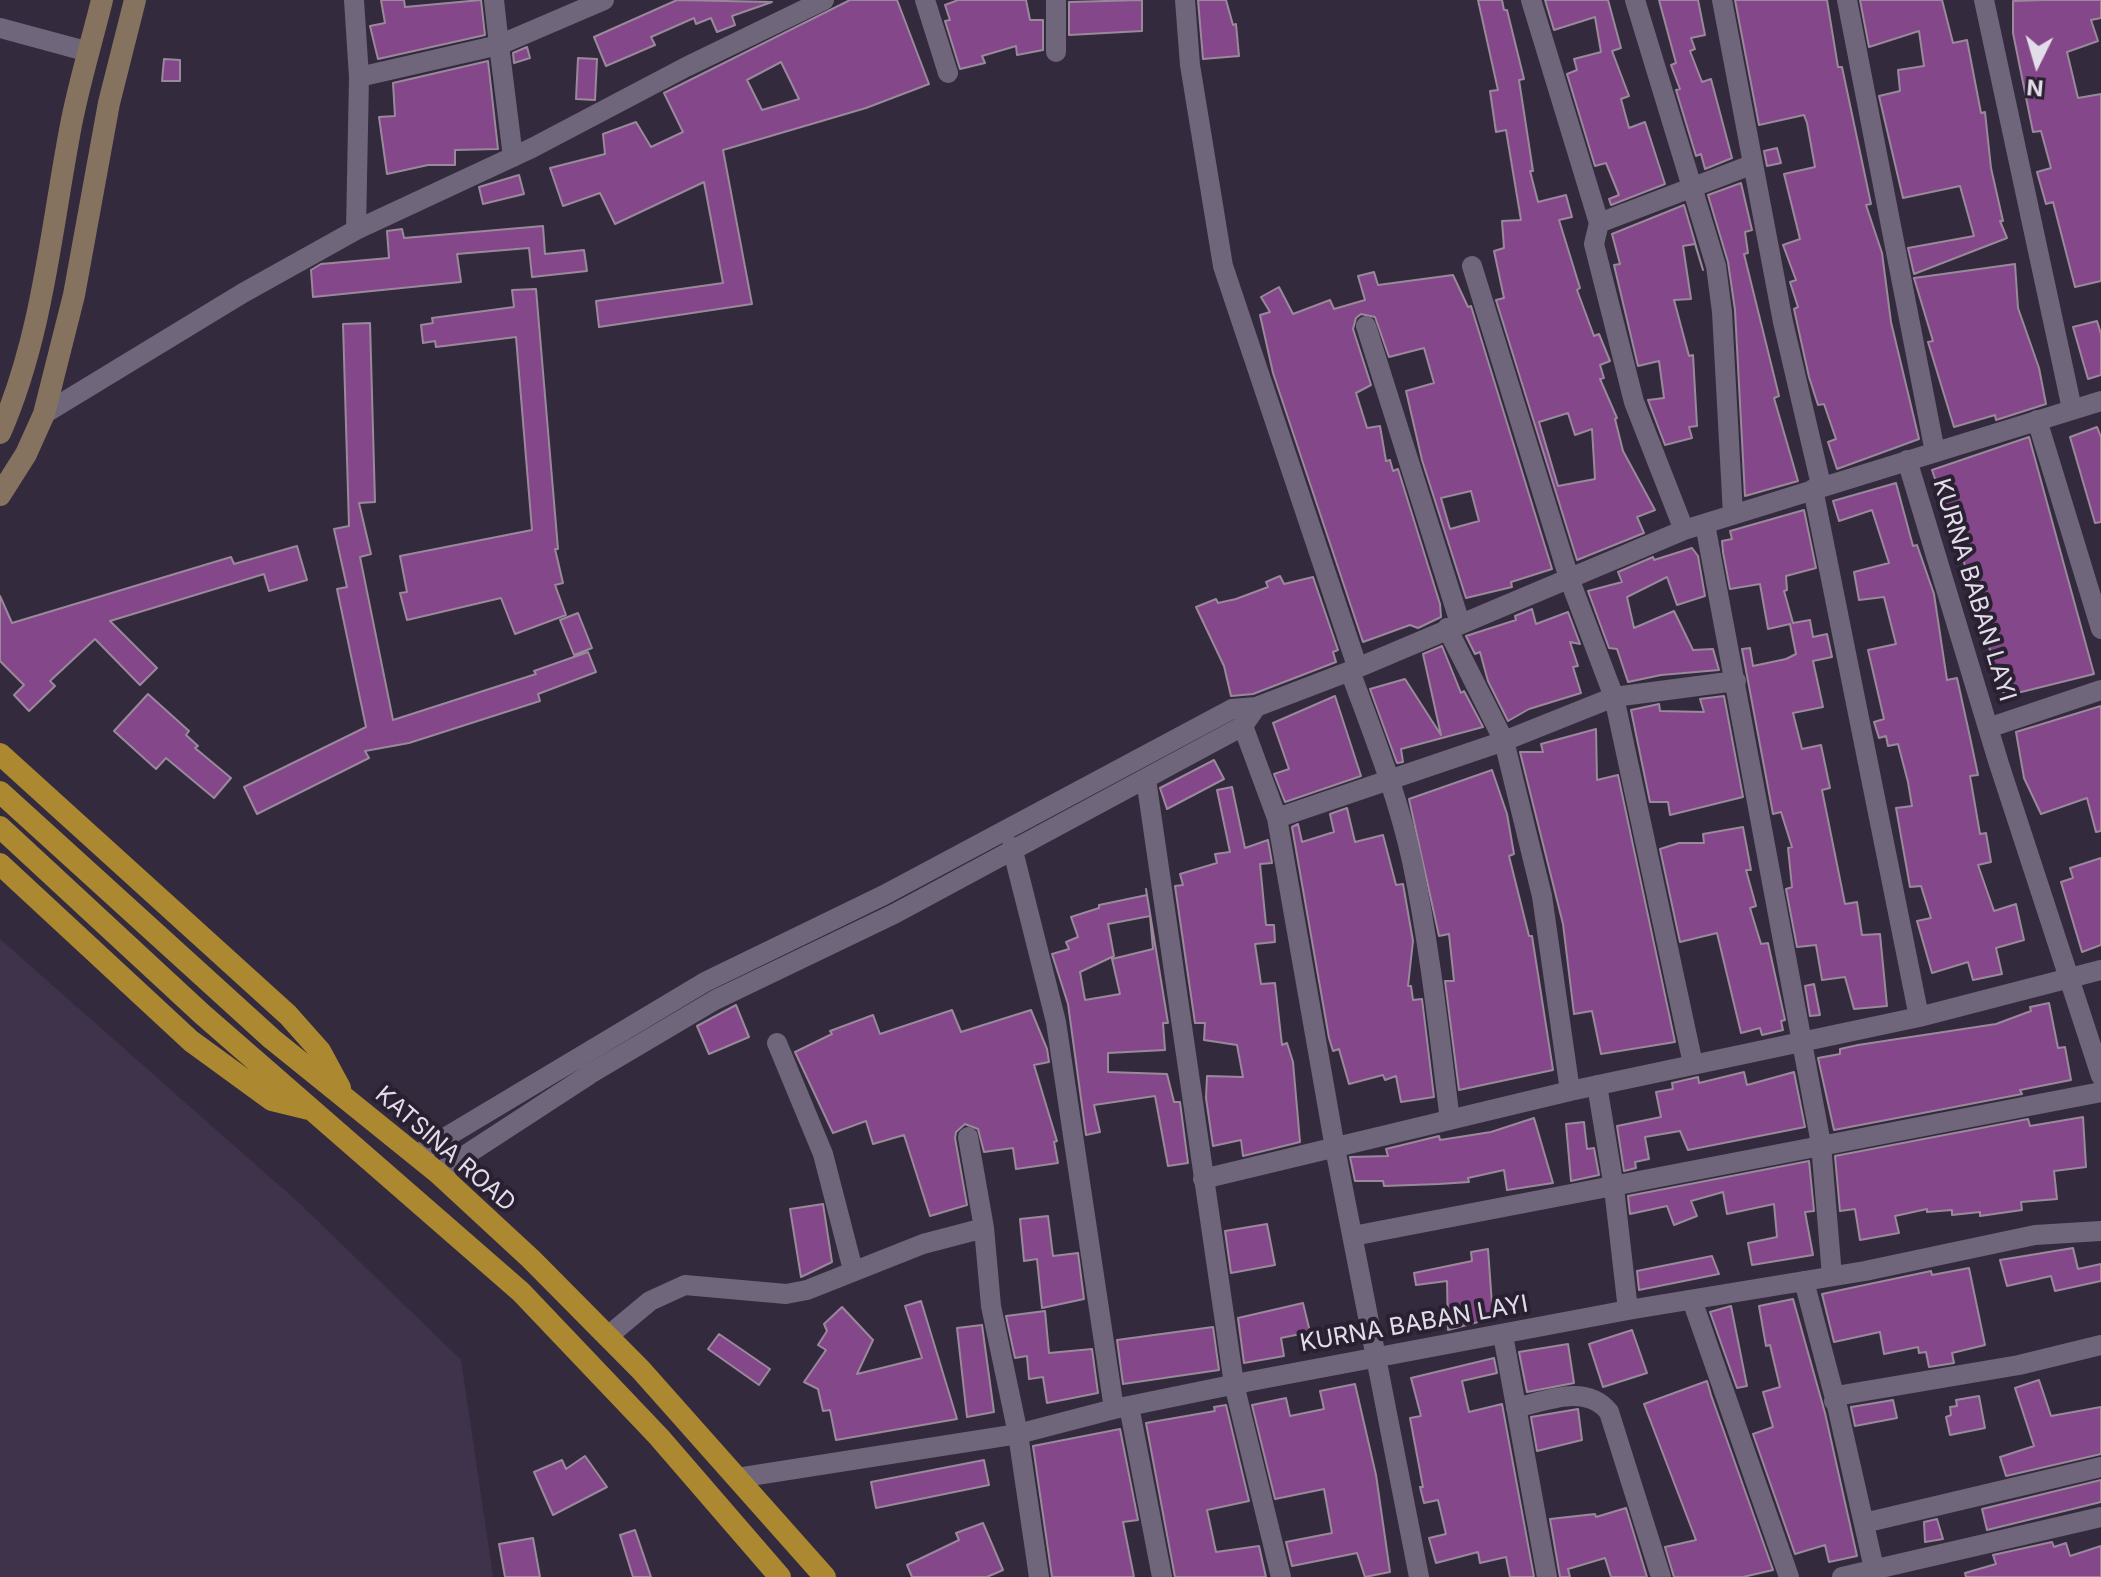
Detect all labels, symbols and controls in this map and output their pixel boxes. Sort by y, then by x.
north arrow [1997,24,2077,104]
text: N [2025,74,2044,102]
street label: KURNA BABAN LAYI [1926,475,2022,705]
street label: KATSINA ROAD [369,1080,521,1218]
street label: KURNA BABAN LAYI [1298,1290,1530,1358]

